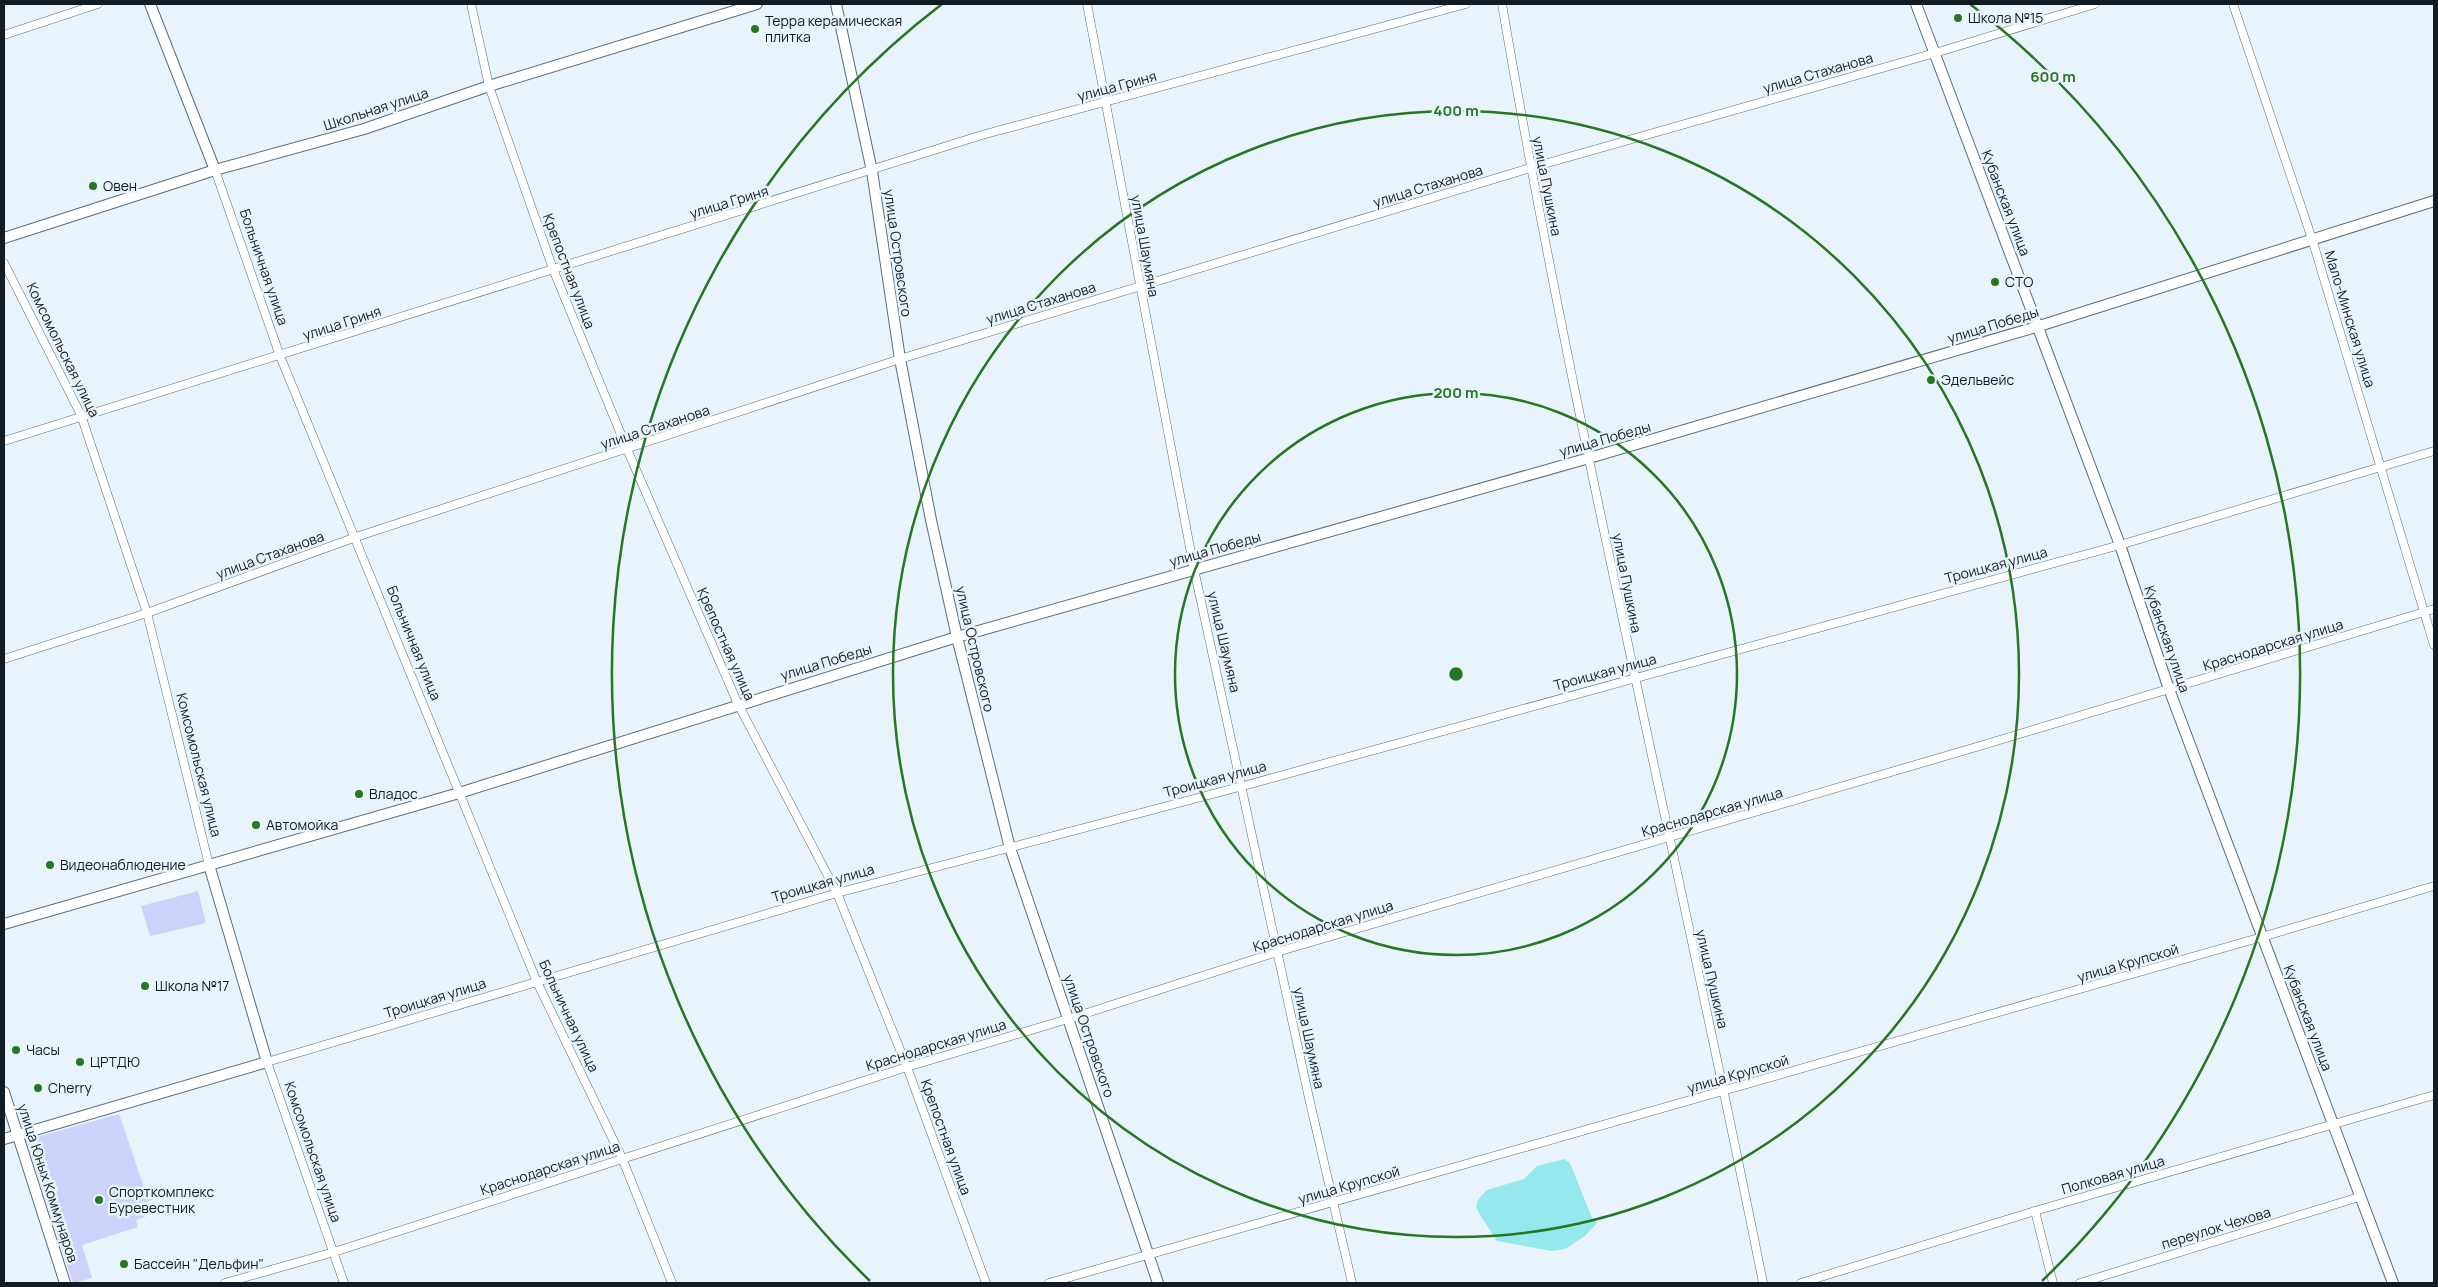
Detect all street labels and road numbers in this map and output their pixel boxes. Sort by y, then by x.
street label: улица Стаханова [1761,48,1875,97]
street label: улица Гриня [1075,66,1159,105]
street label: Школьная улица [321,83,431,134]
street label: улица Пушкина [1529,135,1566,237]
street label: Кубанская улица [1978,147,2035,258]
street label: улица Стаханова [1371,160,1485,211]
street label: улица Гриня [687,181,771,222]
street label: улица Островского [880,188,917,318]
street label: улица Шаумяна [1127,193,1164,298]
street label: Больничная улица [236,206,293,328]
street label: Крепостная улица [539,211,600,331]
street label: Мало-Минская улица [2321,248,2380,390]
street label: улица Стаханова [984,277,1098,328]
street label: Комсомольская улица [23,279,104,420]
street label: улица Гриня [300,301,383,344]
street label: улица Победы [1945,302,2041,347]
street label: улица Стаханова [598,400,712,453]
street label: улица Победы [1557,416,1653,461]
street label: улица Стаханова [213,526,326,583]
street label: улица Победы [1167,526,1263,571]
street label: улица Пушкина [1609,532,1646,634]
street label: Троицкая улица [1942,542,2049,587]
street label: Больничная улица [383,583,446,703]
street label: Кубанская улица [2140,583,2195,695]
street label: Крепостная улица [693,584,760,703]
street label: улица Островского [952,584,999,714]
street label: улица Шаумяна [1204,589,1245,694]
street label: Краснодарская улица [2200,614,2345,675]
street label: улица Победы [778,639,874,684]
street label: Троицкая улица [1551,649,1658,694]
street label: Комсомольская улица [172,691,227,839]
street label: Троицкая улица [1161,756,1268,801]
street label: Краснодарская улица [1639,782,1785,841]
street label: Троицкая улица [769,859,876,906]
street label: Краснодарская улица [1250,895,1395,956]
street label: улица Пушкина [1692,928,1733,1030]
street label: улица Крупской [2075,939,2181,986]
street label: Больничная улица [535,956,604,1075]
street label: Кубанская улица [2280,962,2337,1073]
street label: улица Островского [1060,972,1119,1100]
street label: Троицкая улица [382,973,488,1022]
street label: улица Шаумяна [1289,985,1330,1090]
street label: Краснодарская улица [863,1014,1008,1075]
street label: улица Крупской [1685,1050,1791,1097]
street label: Крепостная улица [917,1076,976,1197]
street label: Комсомольская улица [280,1079,346,1225]
street label: улица Юных Коммунаров [14,1101,83,1265]
street label: Краснодарская улица [478,1136,622,1199]
street label: Полковая улица [2059,1151,2167,1198]
street label: улица Крупской [1296,1161,1402,1208]
street label: переулок Чехова [2159,1202,2273,1253]

